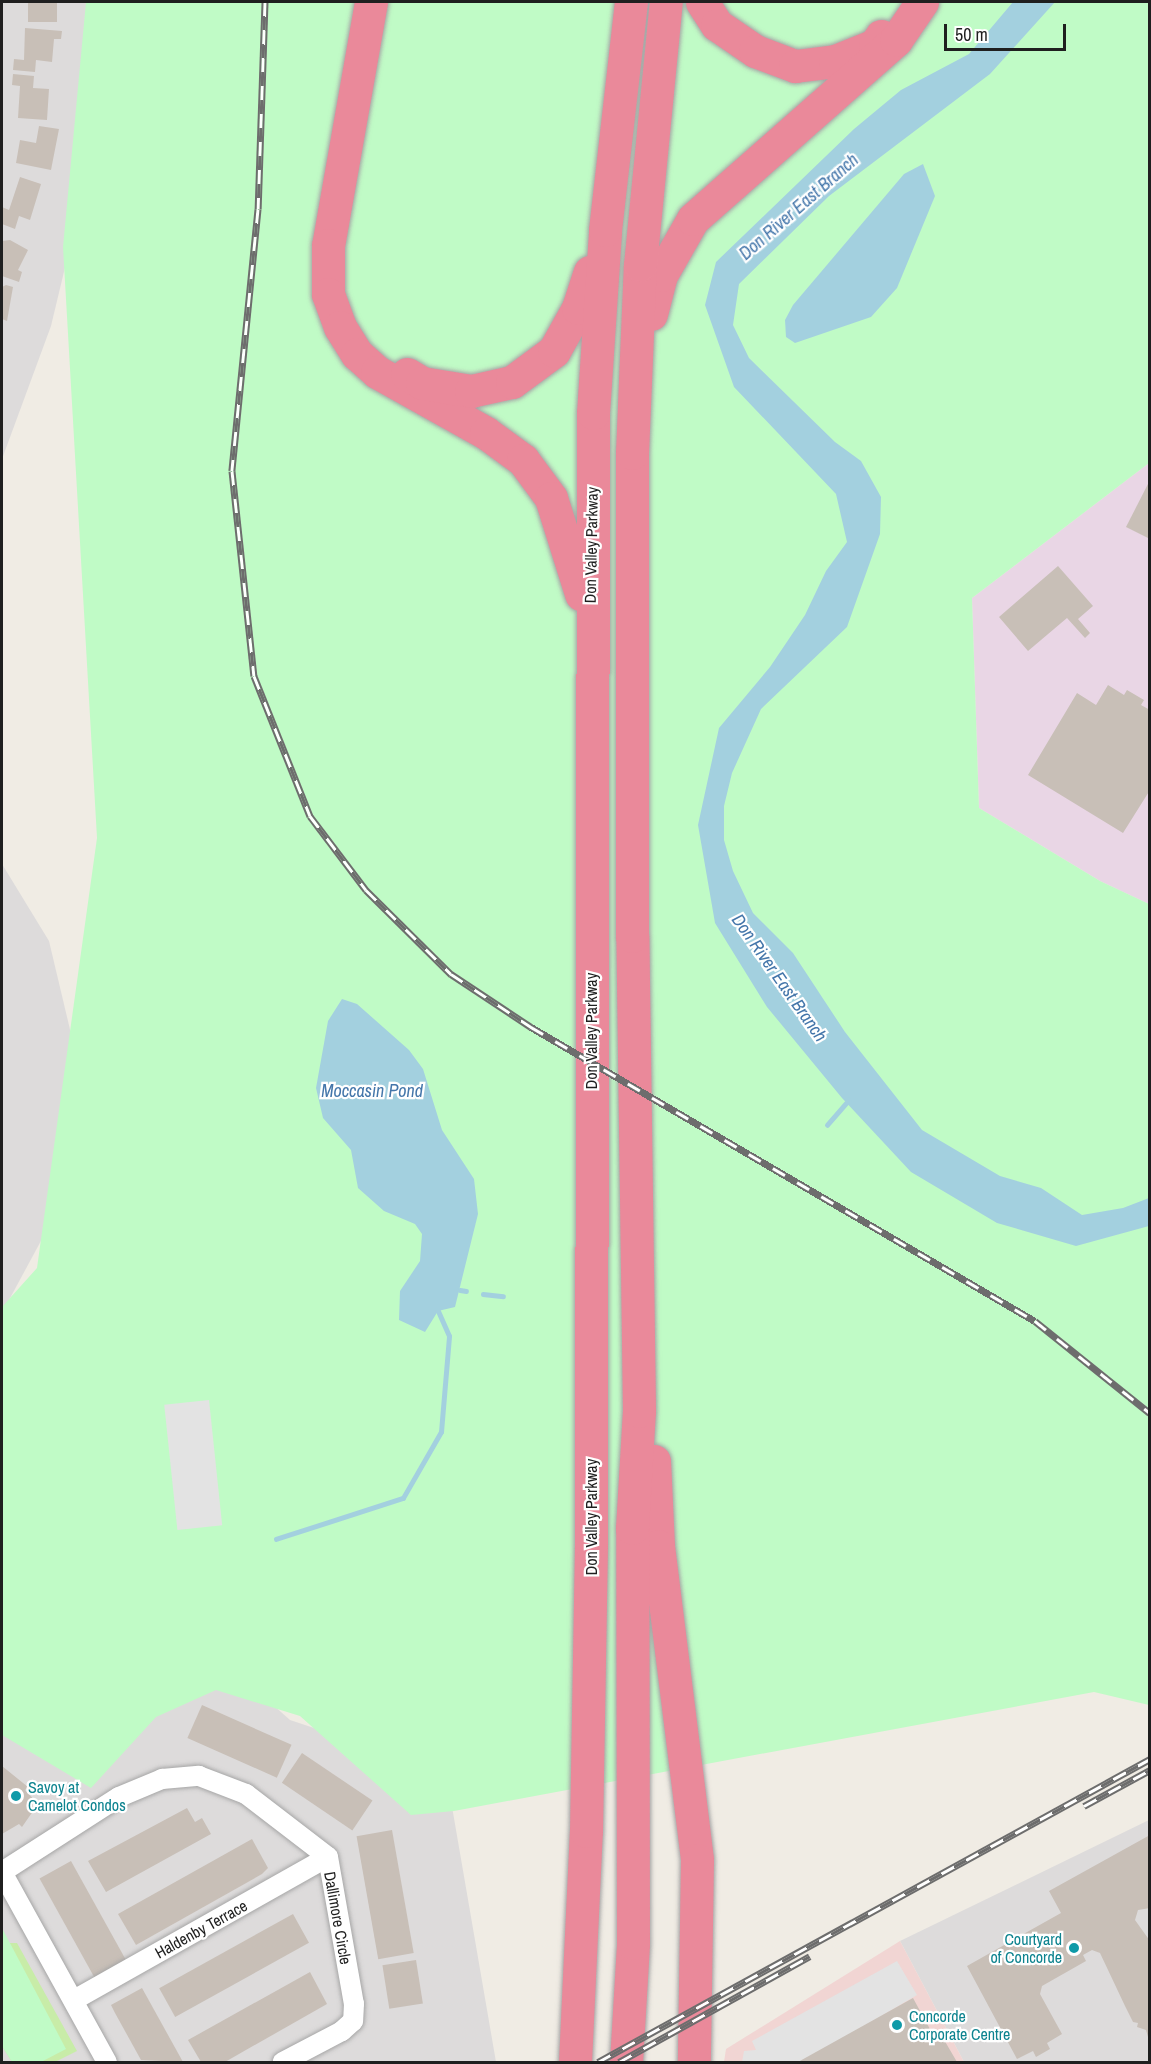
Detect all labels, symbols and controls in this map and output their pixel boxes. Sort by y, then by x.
scale bar [947,12,1068,50]
text: 50 m [955,22,988,47]
water label: Don River East Branch [735,149,863,265]
street label: Don Valley Parkway [580,487,602,603]
water label: Don River East Branch [727,910,831,1046]
street label: Don Valley Parkway [581,973,601,1089]
water label: Moccasin Pond [321,1080,423,1102]
street label: Don Valley Parkway [581,1459,601,1575]
place label: Savoy at Camelot Condos [28,1777,126,1815]
marker: Savoy at Camelot Condos [9,1789,23,1803]
street label: Dallimore Circle [320,1870,356,1966]
street label: Haldenby Terrace [151,1896,251,1962]
place label: Courtyard of Concorde [991,1929,1062,1967]
marker: Courtyard of Concorde [1067,1941,1081,1955]
place label: Concorde Corporate Centre [909,2006,1010,2044]
marker: Concorde Corporate Centre [890,2018,904,2032]

